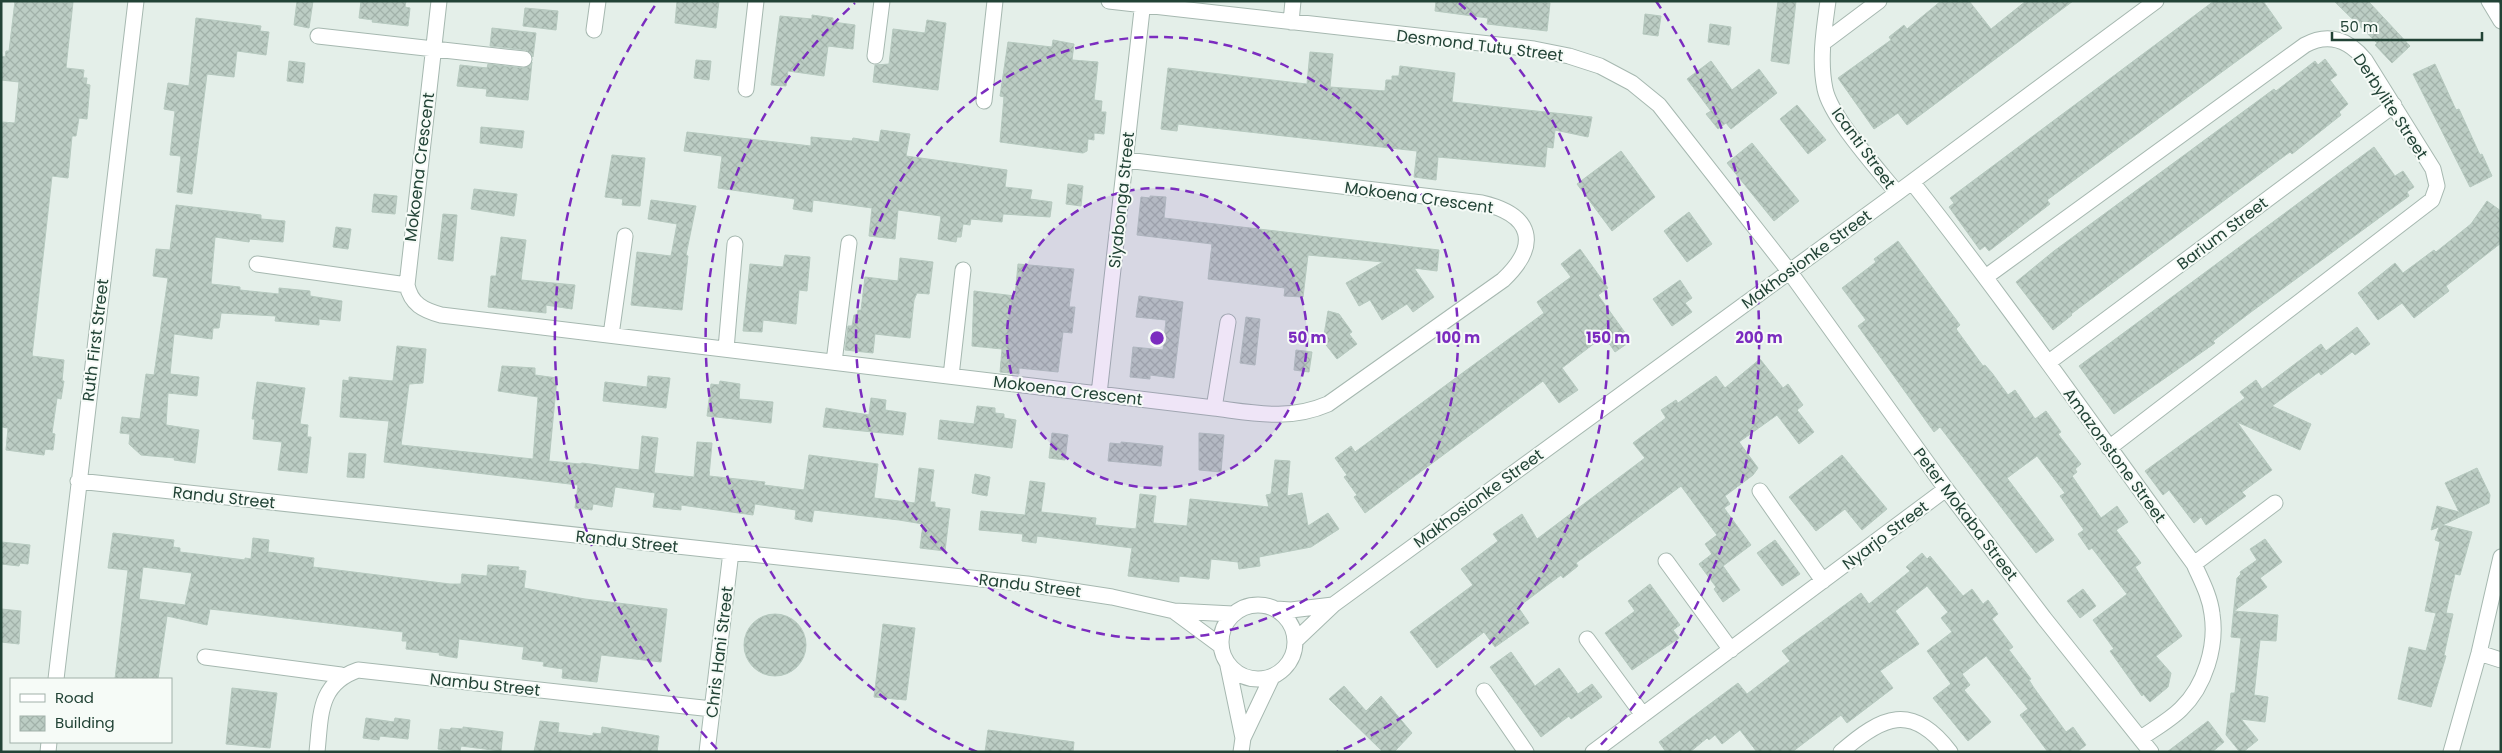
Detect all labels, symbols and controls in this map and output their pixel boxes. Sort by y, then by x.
scale bar [2332,10,2482,42]
text: 50 m [2340,16,2378,37]
street label: Desmond Tutu Street [1395,24,1565,67]
street label: Derbylite Street [2348,49,2433,164]
street label: Mokoena Crescent [399,91,440,243]
street label: Icanti Street [1826,103,1901,194]
street label: Siyabonga Street [1103,130,1140,269]
street label: Mokoena Crescent [1343,176,1495,219]
street label: Barium Street [2172,192,2273,275]
street label: Makhosionke Street [1737,204,1876,314]
street label: Ruth First Street [77,277,114,403]
text: 50 m [1288,327,1326,348]
text: 100 m [1436,327,1480,348]
text: 150 m [1586,327,1630,348]
text: 200 m [1735,327,1783,348]
centre of rings [1148,329,1166,347]
street label: Mokoena Crescent [992,370,1144,411]
street label: Amazonstone Street [2058,383,2171,528]
street label: Makhosionke Street [1409,443,1548,553]
street label: Peter Mokaba Street [1908,443,2023,586]
street label: Randu Street [172,481,277,514]
street label: Nyarjo Street [1837,495,1933,575]
street label: Randu Street [575,525,680,558]
street label: Randu Street [977,568,1083,603]
street label: Chris Hani Street [700,585,739,719]
street label: Nambu Street [429,667,541,702]
legend [10,678,172,743]
text: Road [55,687,94,708]
text: Building [55,712,115,733]

